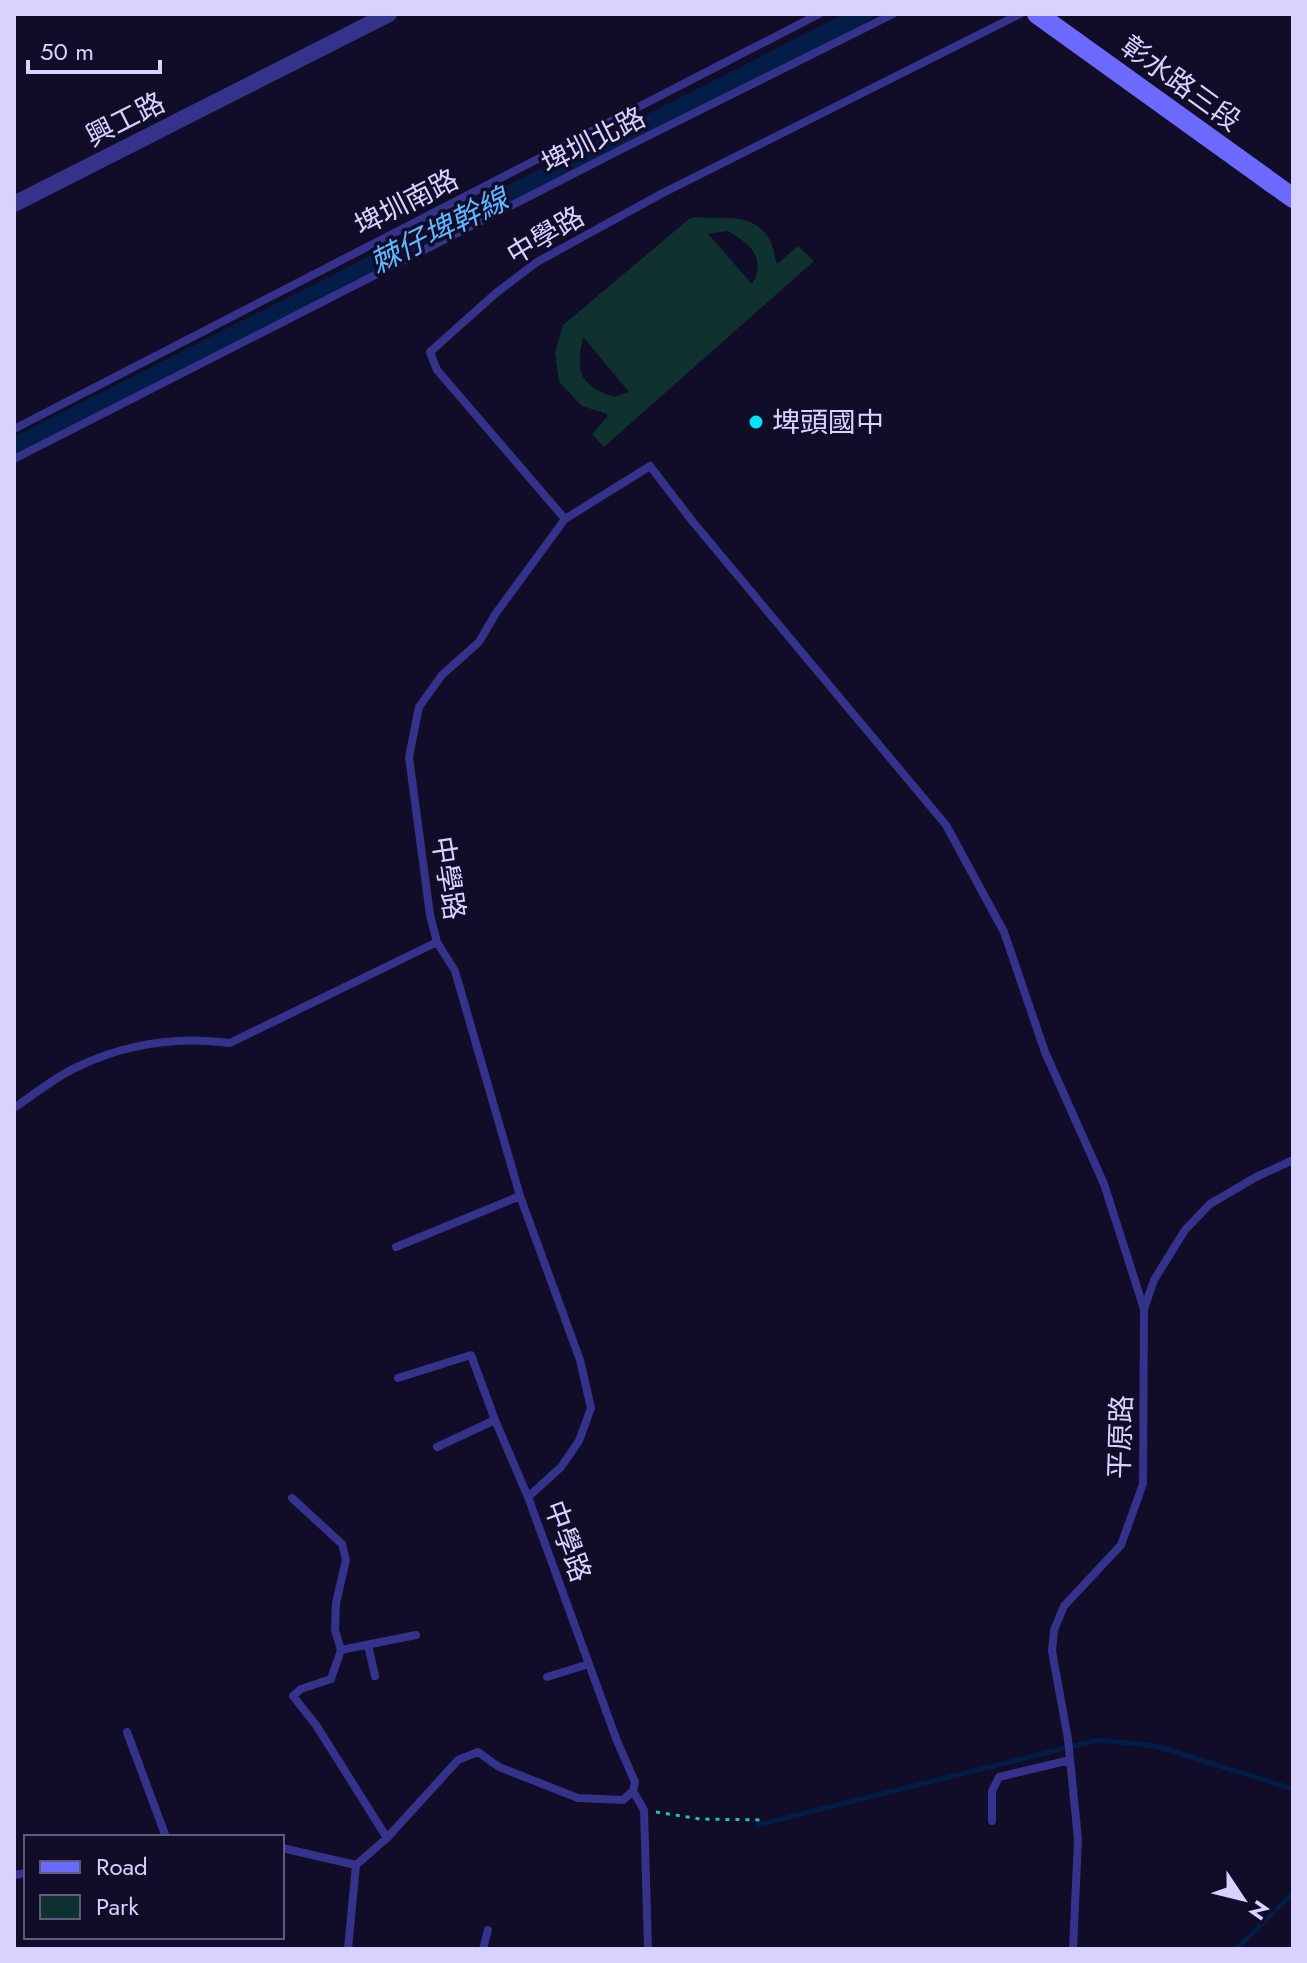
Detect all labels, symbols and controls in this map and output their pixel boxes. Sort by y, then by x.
scale bar [28,24,160,74]
street label: 彰水路三段 [1112,26,1249,141]
text: 50 m [40,34,94,69]
street label: 興工路 [78,82,172,157]
street label: 埤圳北路 [534,97,652,184]
street label: 埤圳南路 [347,159,465,246]
water label: 棘仔埤幹線 [362,176,518,284]
street label: 中學路 [499,196,592,275]
place label: 埤頭國中 [772,402,884,443]
marker: 埤頭國中 [747,413,765,431]
street label: 中學路 [422,833,475,923]
street label: 平原路 [1099,1394,1142,1480]
street label: 中學路 [534,1495,601,1588]
legend [24,1835,284,1939]
text: Road [96,1849,148,1884]
north arrow [1203,1859,1283,1939]
text: Park [96,1889,139,1924]
text: N [1241,1894,1277,1927]

